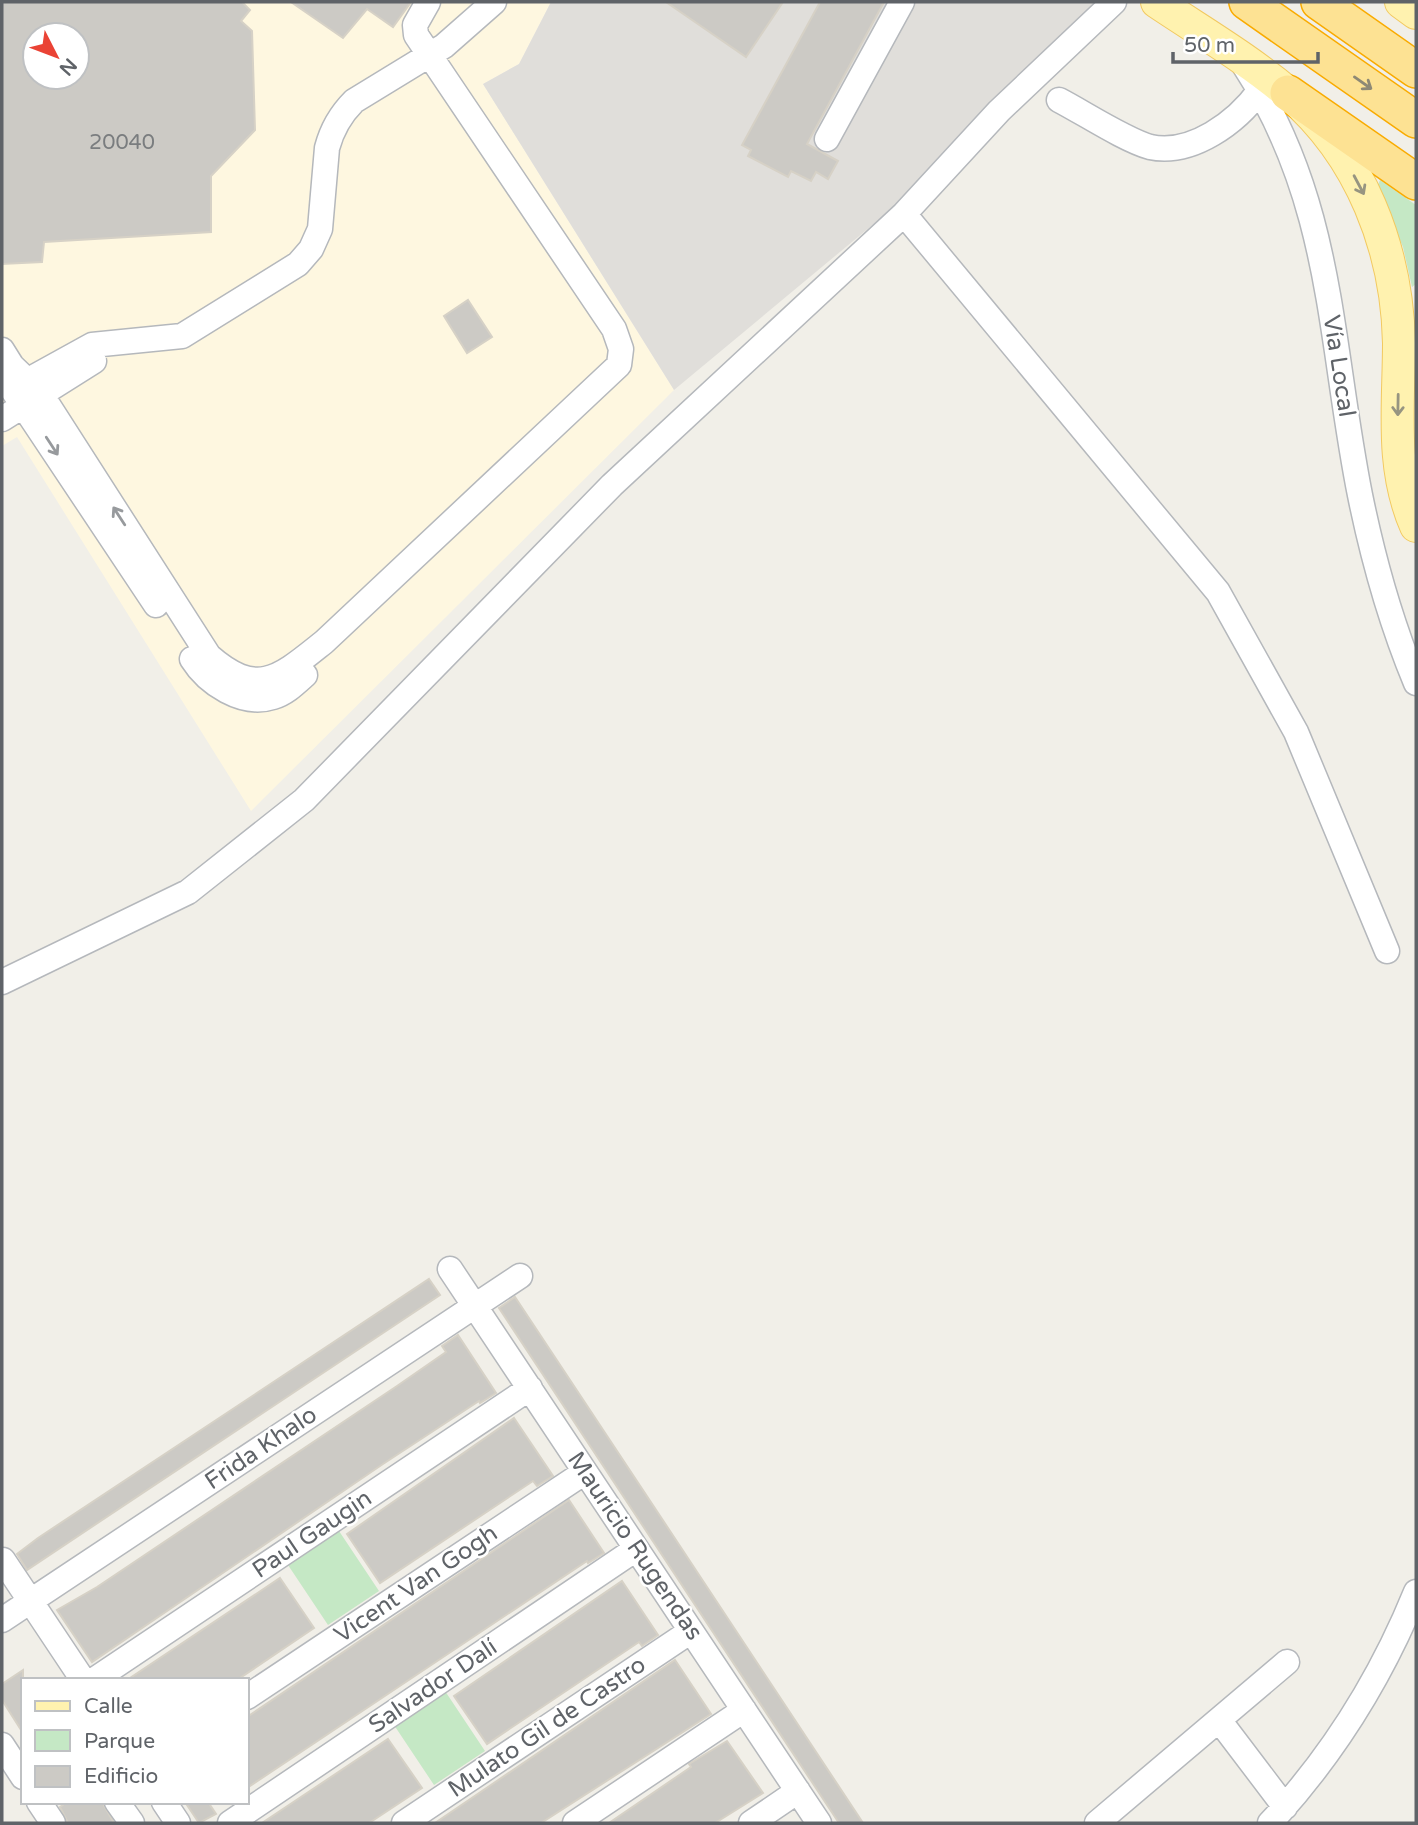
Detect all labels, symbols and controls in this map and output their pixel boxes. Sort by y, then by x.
north arrow [21,21,91,91]
scale bar [1173,21,1318,65]
text: 50 m [1184,33,1235,58]
text: N [55,54,81,80]
one-way arrow [1353,76,1372,90]
house number: 20040 [89,130,155,155]
one-way arrow [1353,174,1367,195]
street label: Vía Local [1317,313,1361,419]
one-way arrow [1391,394,1405,417]
one-way arrow [45,435,59,455]
one-way arrow [112,507,127,526]
street label: Frida Khalo [200,1400,322,1496]
street label: Mauricio Rugendas [561,1446,709,1646]
street label: Paul Gaugin [247,1483,377,1585]
street label: Vicent Van Gogh [329,1519,503,1649]
street label: Salvador Dalí [363,1632,503,1740]
street label: Mulato Gil de Castro [443,1650,651,1804]
legend [21,1678,248,1804]
text: Calle [84,1694,133,1719]
text: Parque [84,1729,155,1754]
text: Edificio [84,1764,158,1789]

